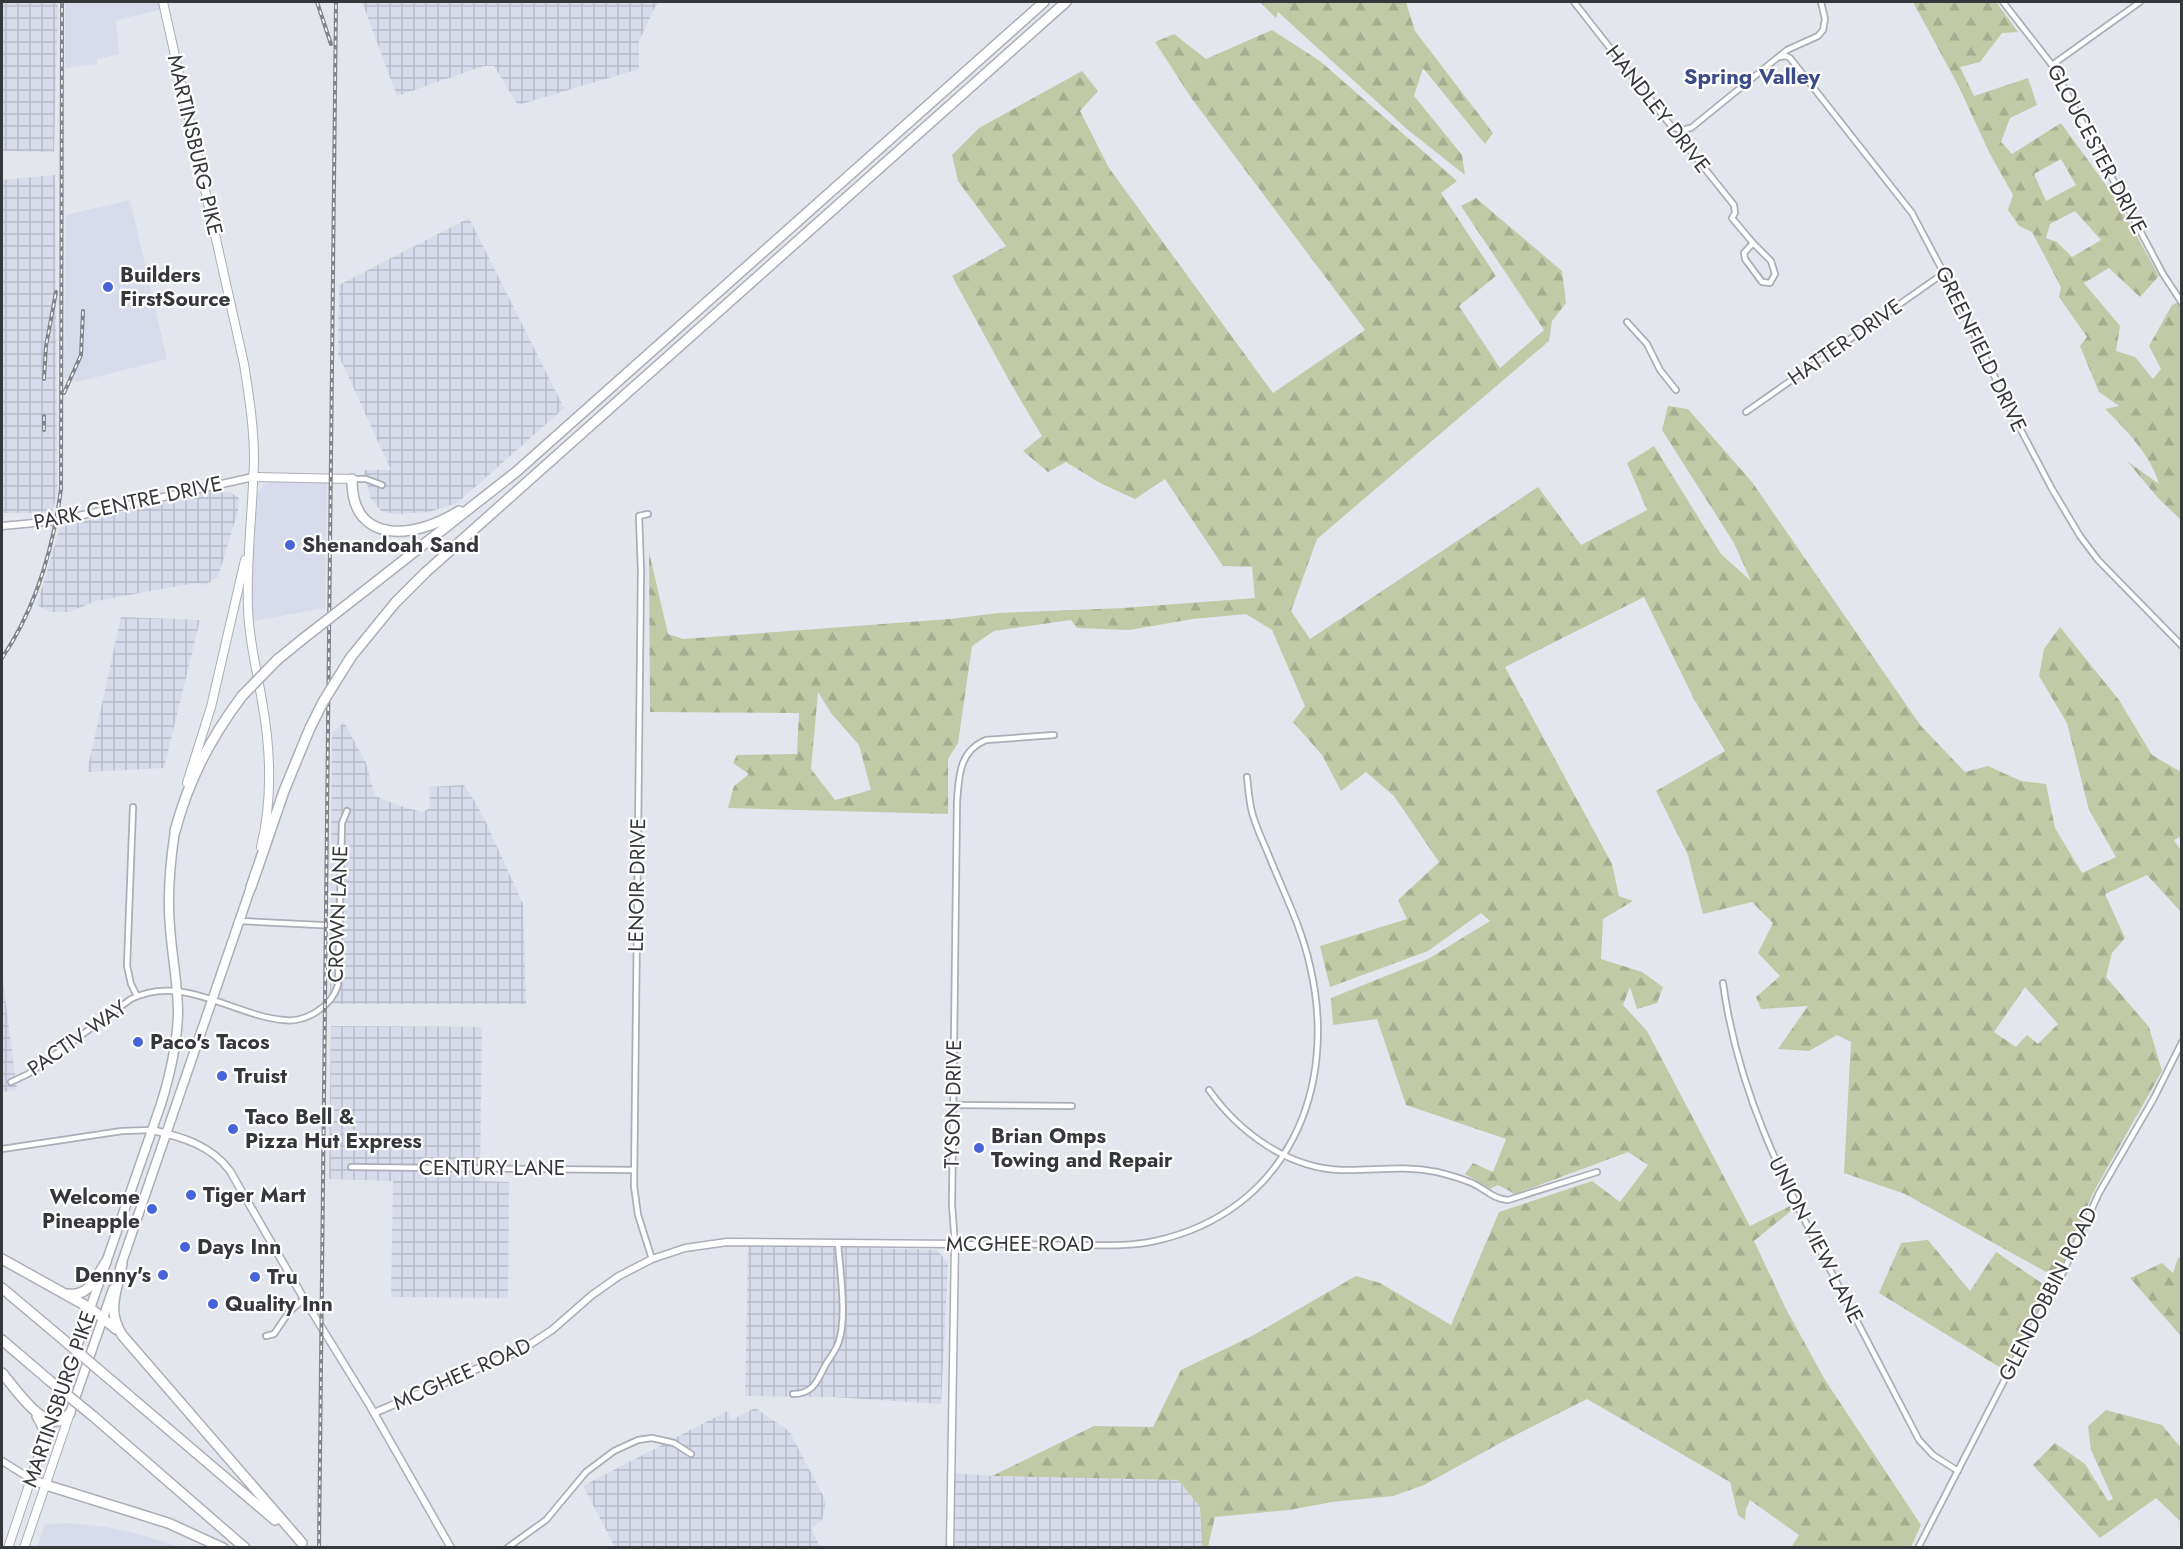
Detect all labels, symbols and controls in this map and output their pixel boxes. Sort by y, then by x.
street label: HANDLEY DRIVE [1598,39,1718,179]
street label: MARTINSBURG PIKE [160,52,230,238]
street label: GLOUCESTER DRIVE [2040,59,2154,239]
district label: Spring Valley [1684,60,1821,92]
place label: Builders FirstSource [120,260,231,314]
street label: GREENFIELD DRIVE [1928,261,2034,437]
marker: Builders FirstSource [101,280,115,294]
street label: HATTER DRIVE [1782,291,1908,393]
street label: PARK CENTRE DRIVE [31,468,225,538]
place label: Shenandoah Sand [302,530,479,560]
marker: Shenandoah Sand [283,538,297,552]
street label: LENOIR DRIVE [621,818,653,952]
street label: CROWN LANE [321,845,355,983]
street label: PACTIV WAY [21,993,133,1083]
place label: Paco's Tacos [150,1027,270,1057]
marker: Paco's Tacos [131,1035,145,1049]
street label: TYSON DRIVE [937,1039,969,1169]
place label: Truist [234,1061,287,1091]
marker: Truist [215,1069,229,1083]
place label: Taco Bell & Pizza Hut Express [245,1102,422,1156]
place label: Brian Omps Towing and Repair [991,1121,1173,1175]
marker: Taco Bell & Pizza Hut Express [226,1122,240,1136]
marker: Brian Omps Towing and Repair [972,1141,986,1155]
street label: UNION VIEW LANE [1761,1152,1871,1328]
street label: CENTURY LANE [419,1153,565,1183]
place label: Tiger Mart [203,1180,306,1210]
place label: Welcome Pineapple [42,1182,140,1236]
marker: Tiger Mart [184,1188,198,1202]
marker: Welcome Pineapple [145,1202,159,1216]
street label: GLENDOBBIN ROAD [1991,1202,2105,1386]
street label: MCGHEE ROAD [946,1229,1094,1259]
place label: Days Inn [197,1232,281,1262]
marker: Days Inn [178,1240,192,1254]
place label: Denny's [75,1260,151,1290]
place label: Tru [267,1262,298,1292]
marker: Denny's [156,1268,170,1282]
marker: Tru [248,1270,262,1284]
place label: Quality Inn [225,1289,333,1319]
marker: Quality Inn [206,1297,220,1311]
street label: MARTINSBURG PIKE [15,1307,103,1491]
street label: MCGHEE ROAD [388,1330,536,1418]

